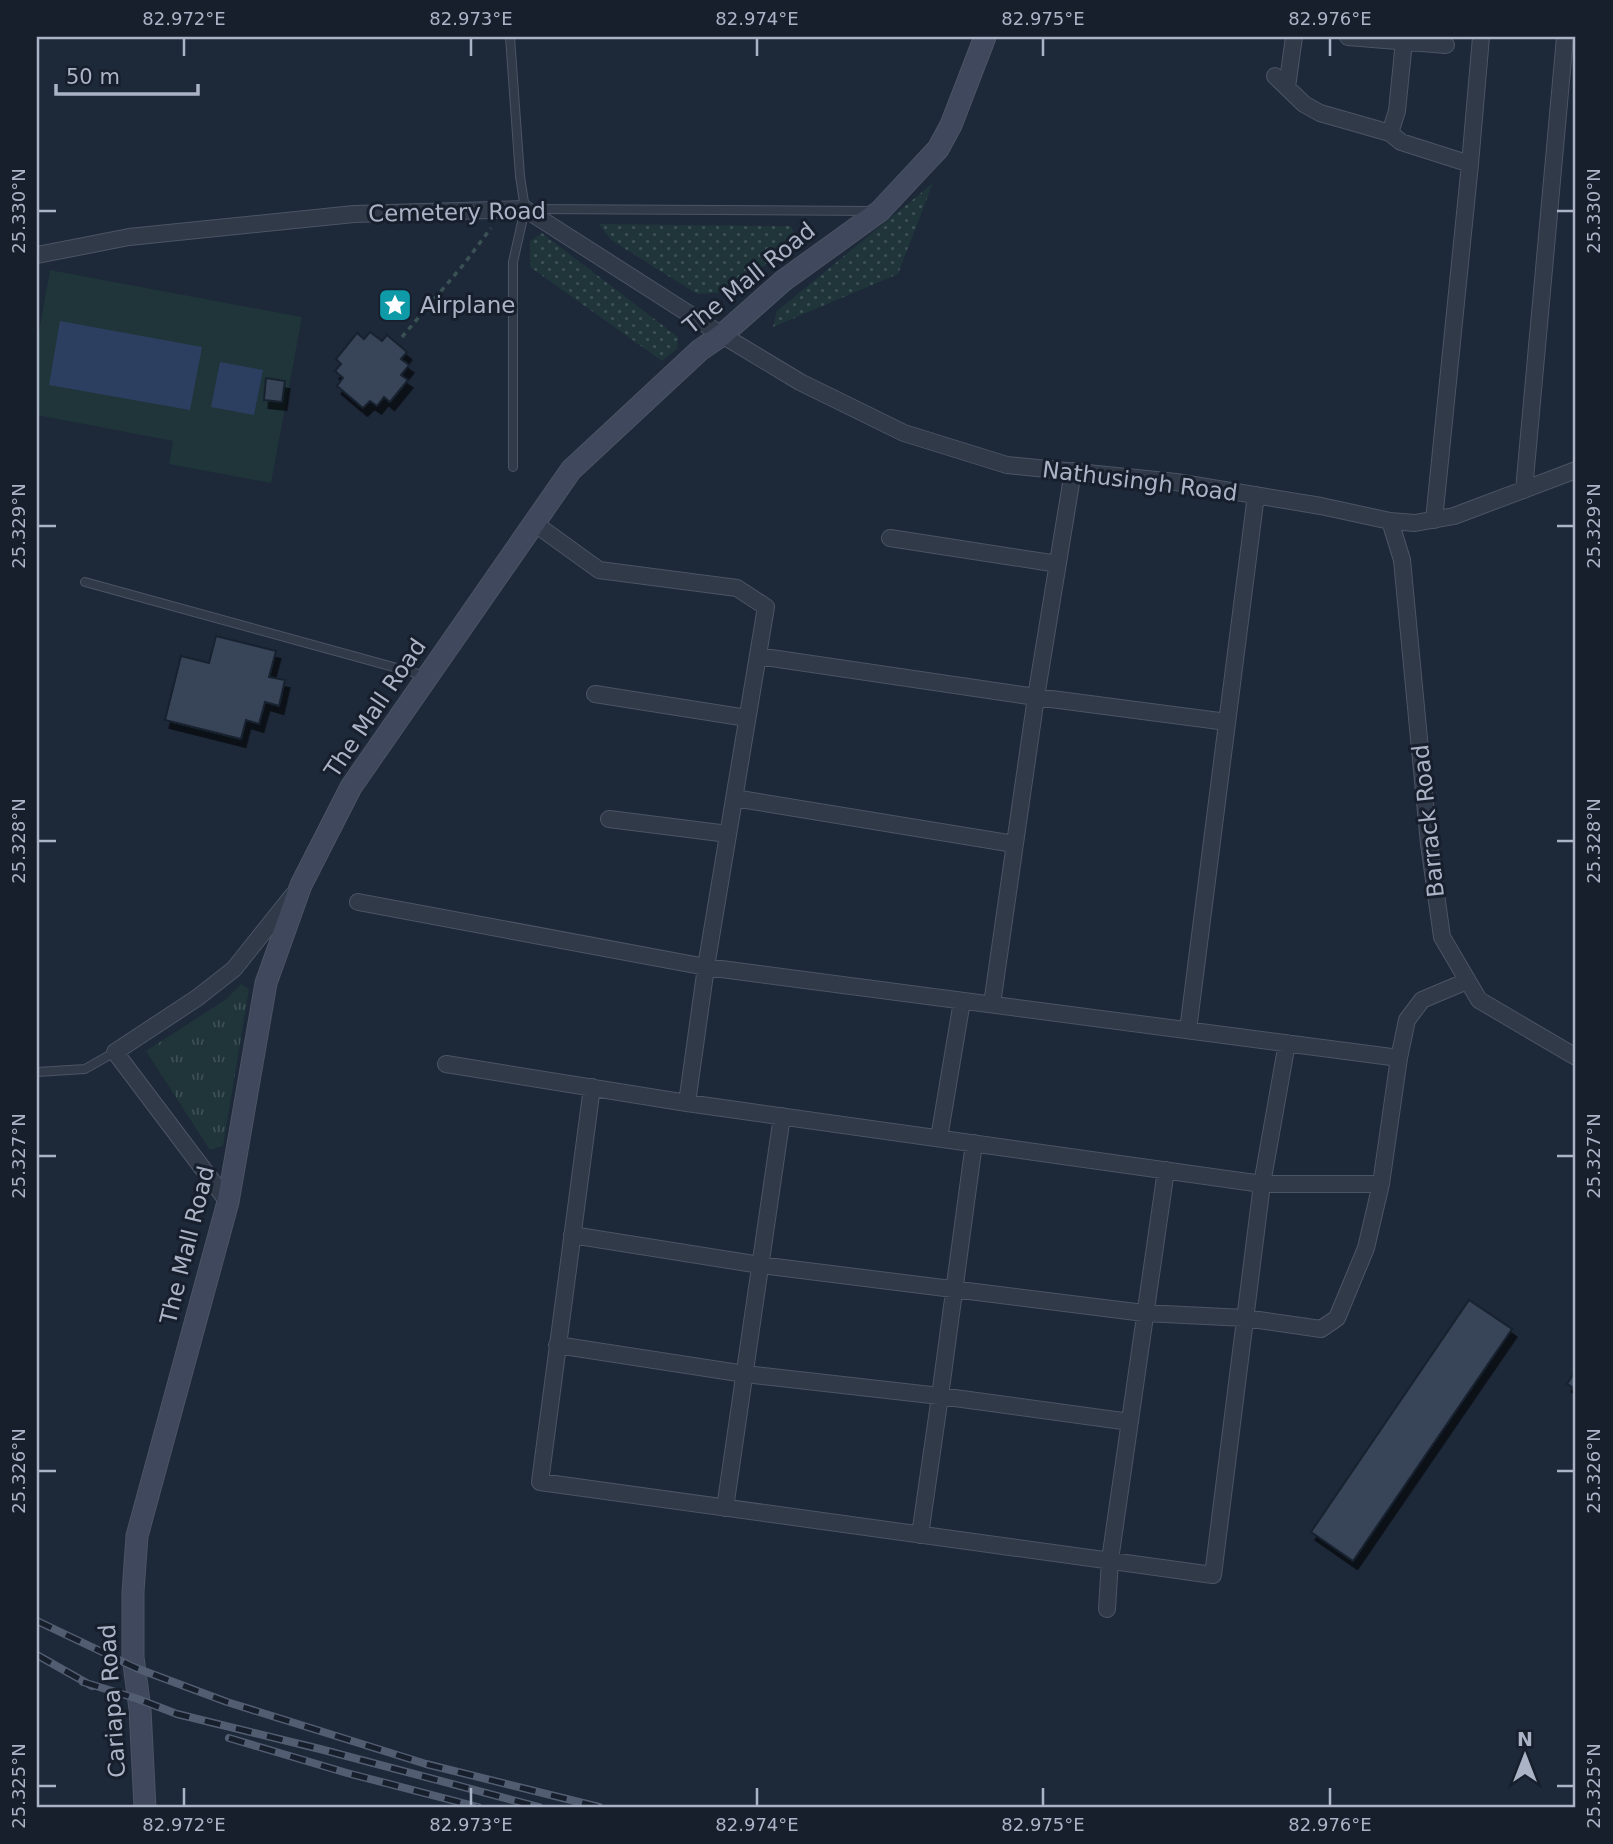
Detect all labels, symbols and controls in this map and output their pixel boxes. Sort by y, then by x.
text: 82.972°E [142,8,226,29]
text: 82.973°E [429,8,513,29]
text: 82.974°E [715,8,799,29]
text: 82.975°E [1001,8,1085,29]
text: 82.976°E [1288,8,1372,29]
scale bar [56,52,198,96]
text: 50 m [66,65,120,89]
text: 25.330°N [8,168,29,254]
text: 25.330°N [1583,168,1604,254]
street label: Cemetery Road [368,197,546,227]
street label: The Mall Road [677,217,820,340]
place icon: Airplane [376,286,414,324]
place label: Airplane [420,292,515,318]
street label: Nathusingh Road [1041,456,1239,506]
text: 25.329°N [8,483,29,569]
text: 25.329°N [1583,483,1604,569]
street label: The Mall Road [318,634,431,783]
street label: Barrack Road [1407,743,1449,899]
text: 25.328°N [8,798,29,884]
text: 25.328°N [1583,798,1604,884]
text: 25.327°N [8,1113,29,1199]
text: 25.327°N [1583,1113,1604,1199]
street label: The Mall Road [155,1163,219,1328]
text: 25.326°N [8,1428,29,1514]
text: 25.326°N [1583,1428,1604,1514]
street label: Cariapa Road [94,1623,130,1779]
north arrow [1490,1722,1560,1792]
text: N [1517,1728,1533,1750]
text: 25.325°N [8,1743,29,1829]
text: 25.325°N [1583,1743,1604,1829]
text: 82.972°E [142,1814,226,1835]
text: 82.973°E [429,1814,513,1835]
text: 82.974°E [715,1814,799,1835]
text: 82.975°E [1001,1814,1085,1835]
text: 82.976°E [1288,1814,1372,1835]

